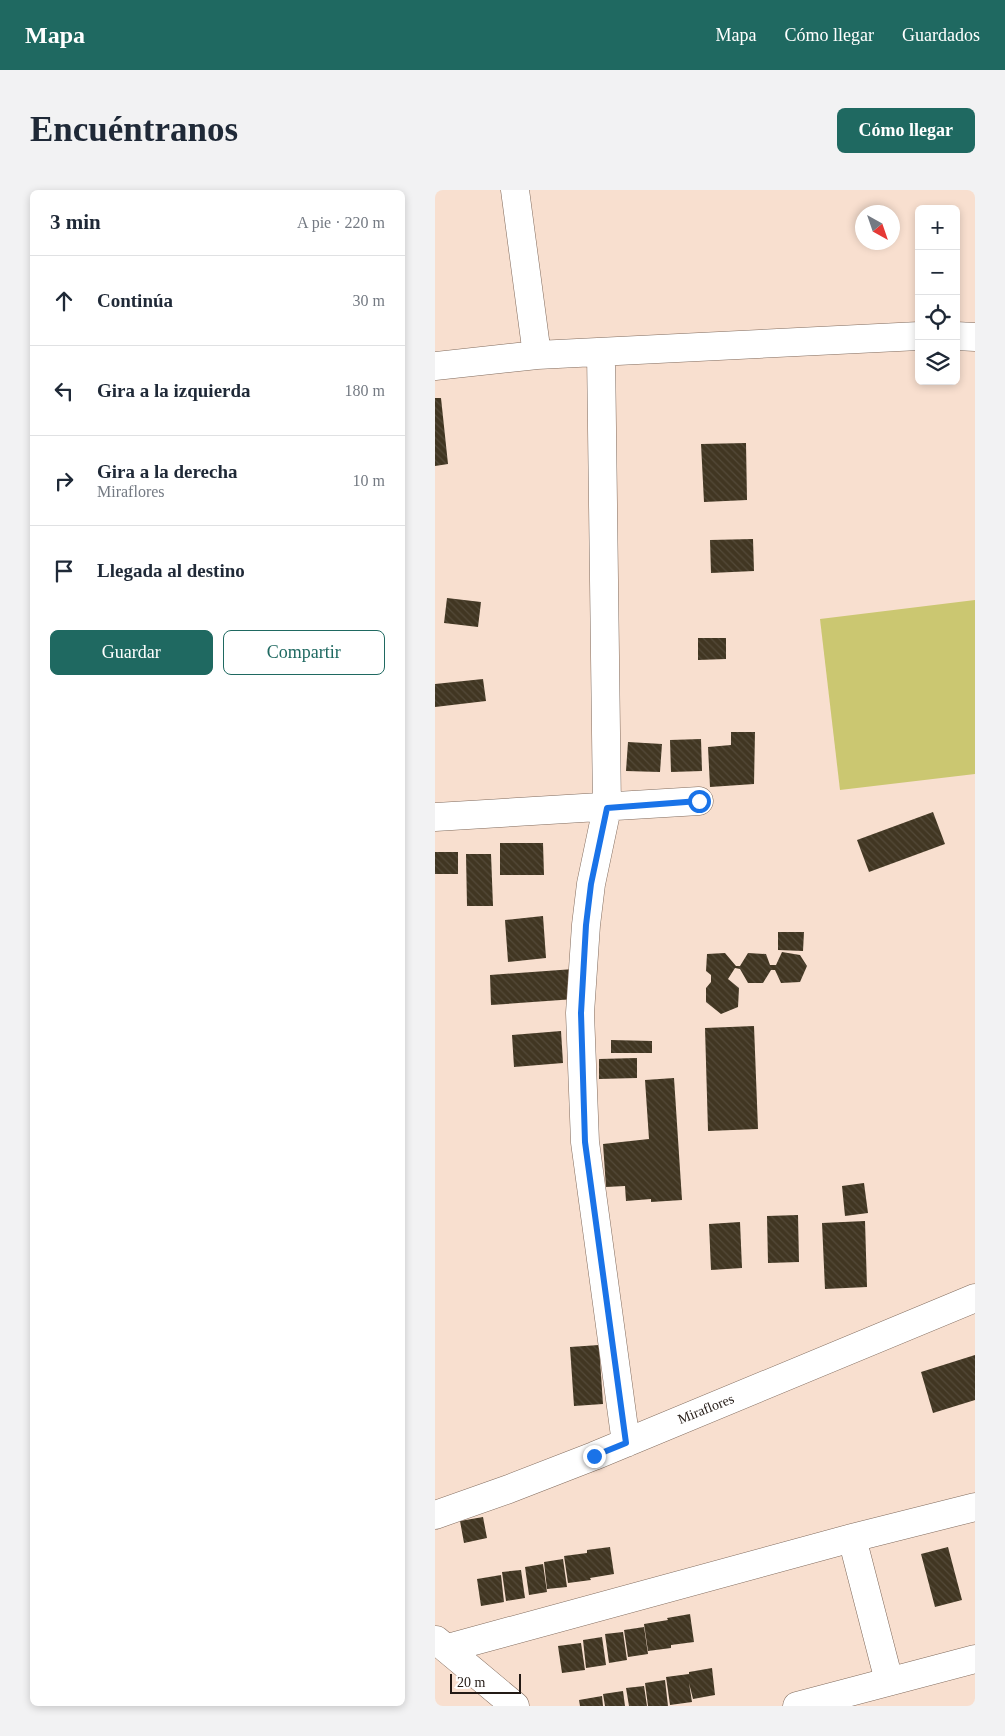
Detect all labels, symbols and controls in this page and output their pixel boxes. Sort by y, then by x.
text: Mapa [25,22,85,48]
text: Mapa [716,25,757,45]
text: Cómo llegar [785,25,874,45]
text: Guardados [902,25,980,45]
button: Cómo llegar [837,108,975,153]
text: Encuéntranos [30,110,238,149]
north arrow [855,205,900,250]
map controls [915,205,960,385]
button: + [915,205,960,250]
text: 3 min [50,210,101,234]
text: A pie · 220 m [297,214,385,231]
button: − [915,250,960,295]
icon: ahead [50,287,78,315]
text: Continúa [97,290,173,311]
text: 30 m [353,292,385,309]
button: locate [915,295,960,340]
button: layers [915,340,960,385]
icon: left [50,377,78,405]
text: Gira a la izquierda [97,380,251,401]
text: 180 m [345,382,385,399]
text: Gira a la derecha [97,461,238,482]
icon: right [50,467,78,495]
text: 10 m [353,472,385,489]
text: Miraflores [97,483,165,500]
icon: arrive [50,557,78,585]
text: Llegada al destino [97,560,245,581]
button: Guardar [50,630,213,675]
button: Compartir [223,630,385,675]
route start [688,790,711,813]
street label: Miraflores [676,1391,736,1427]
route end [583,1445,606,1468]
scale bar [450,1671,521,1694]
text: 20 m [457,1675,485,1690]

